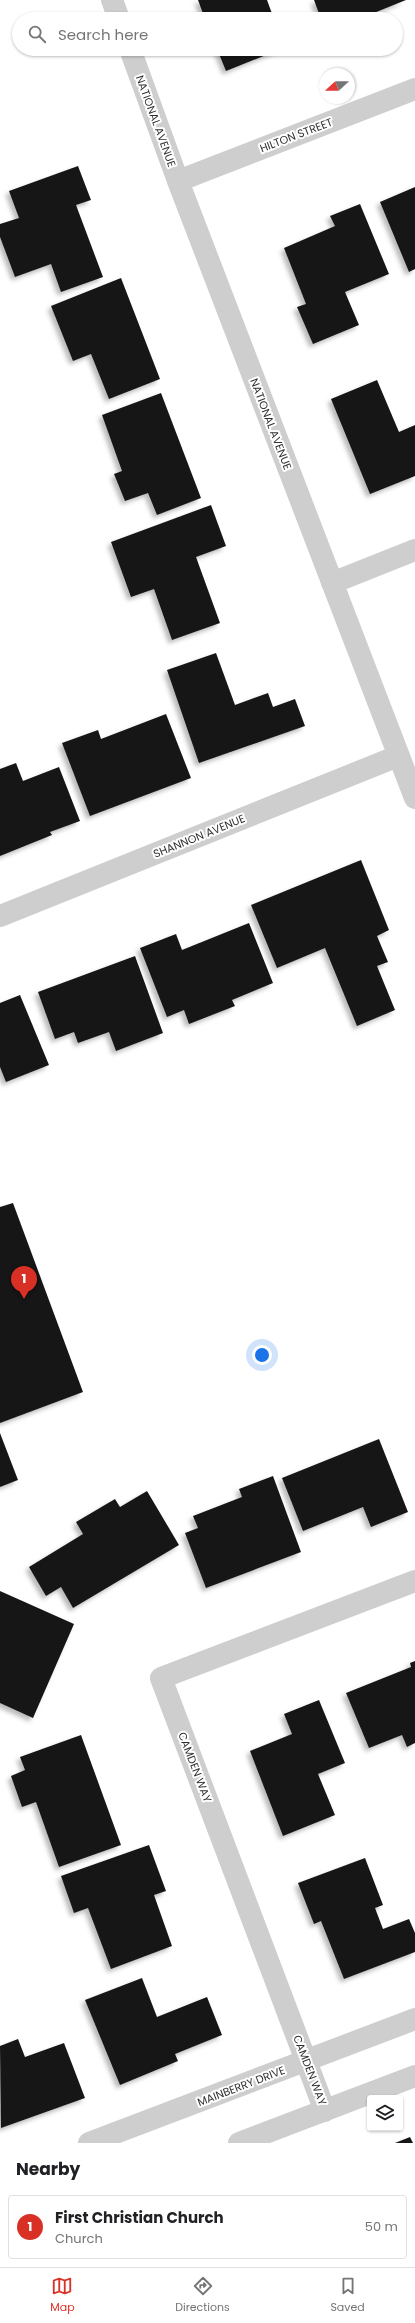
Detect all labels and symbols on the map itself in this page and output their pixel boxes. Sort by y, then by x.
north arrow [319,68,355,104]
street label: NATIONAL AVENUE [132,73,180,169]
street label: HILTON STREET [257,114,335,156]
street label: NATIONAL AVENUE [246,376,296,472]
street label: SHANNON AVENUE [151,810,247,862]
pin: 1 [11,1266,37,1299]
your location [252,1345,272,1365]
street label: CAMDEN WAY [174,1730,216,1805]
street label: CAMDEN WAY [289,2033,331,2108]
street label: MAINBERRY DRIVE [195,2062,287,2110]

